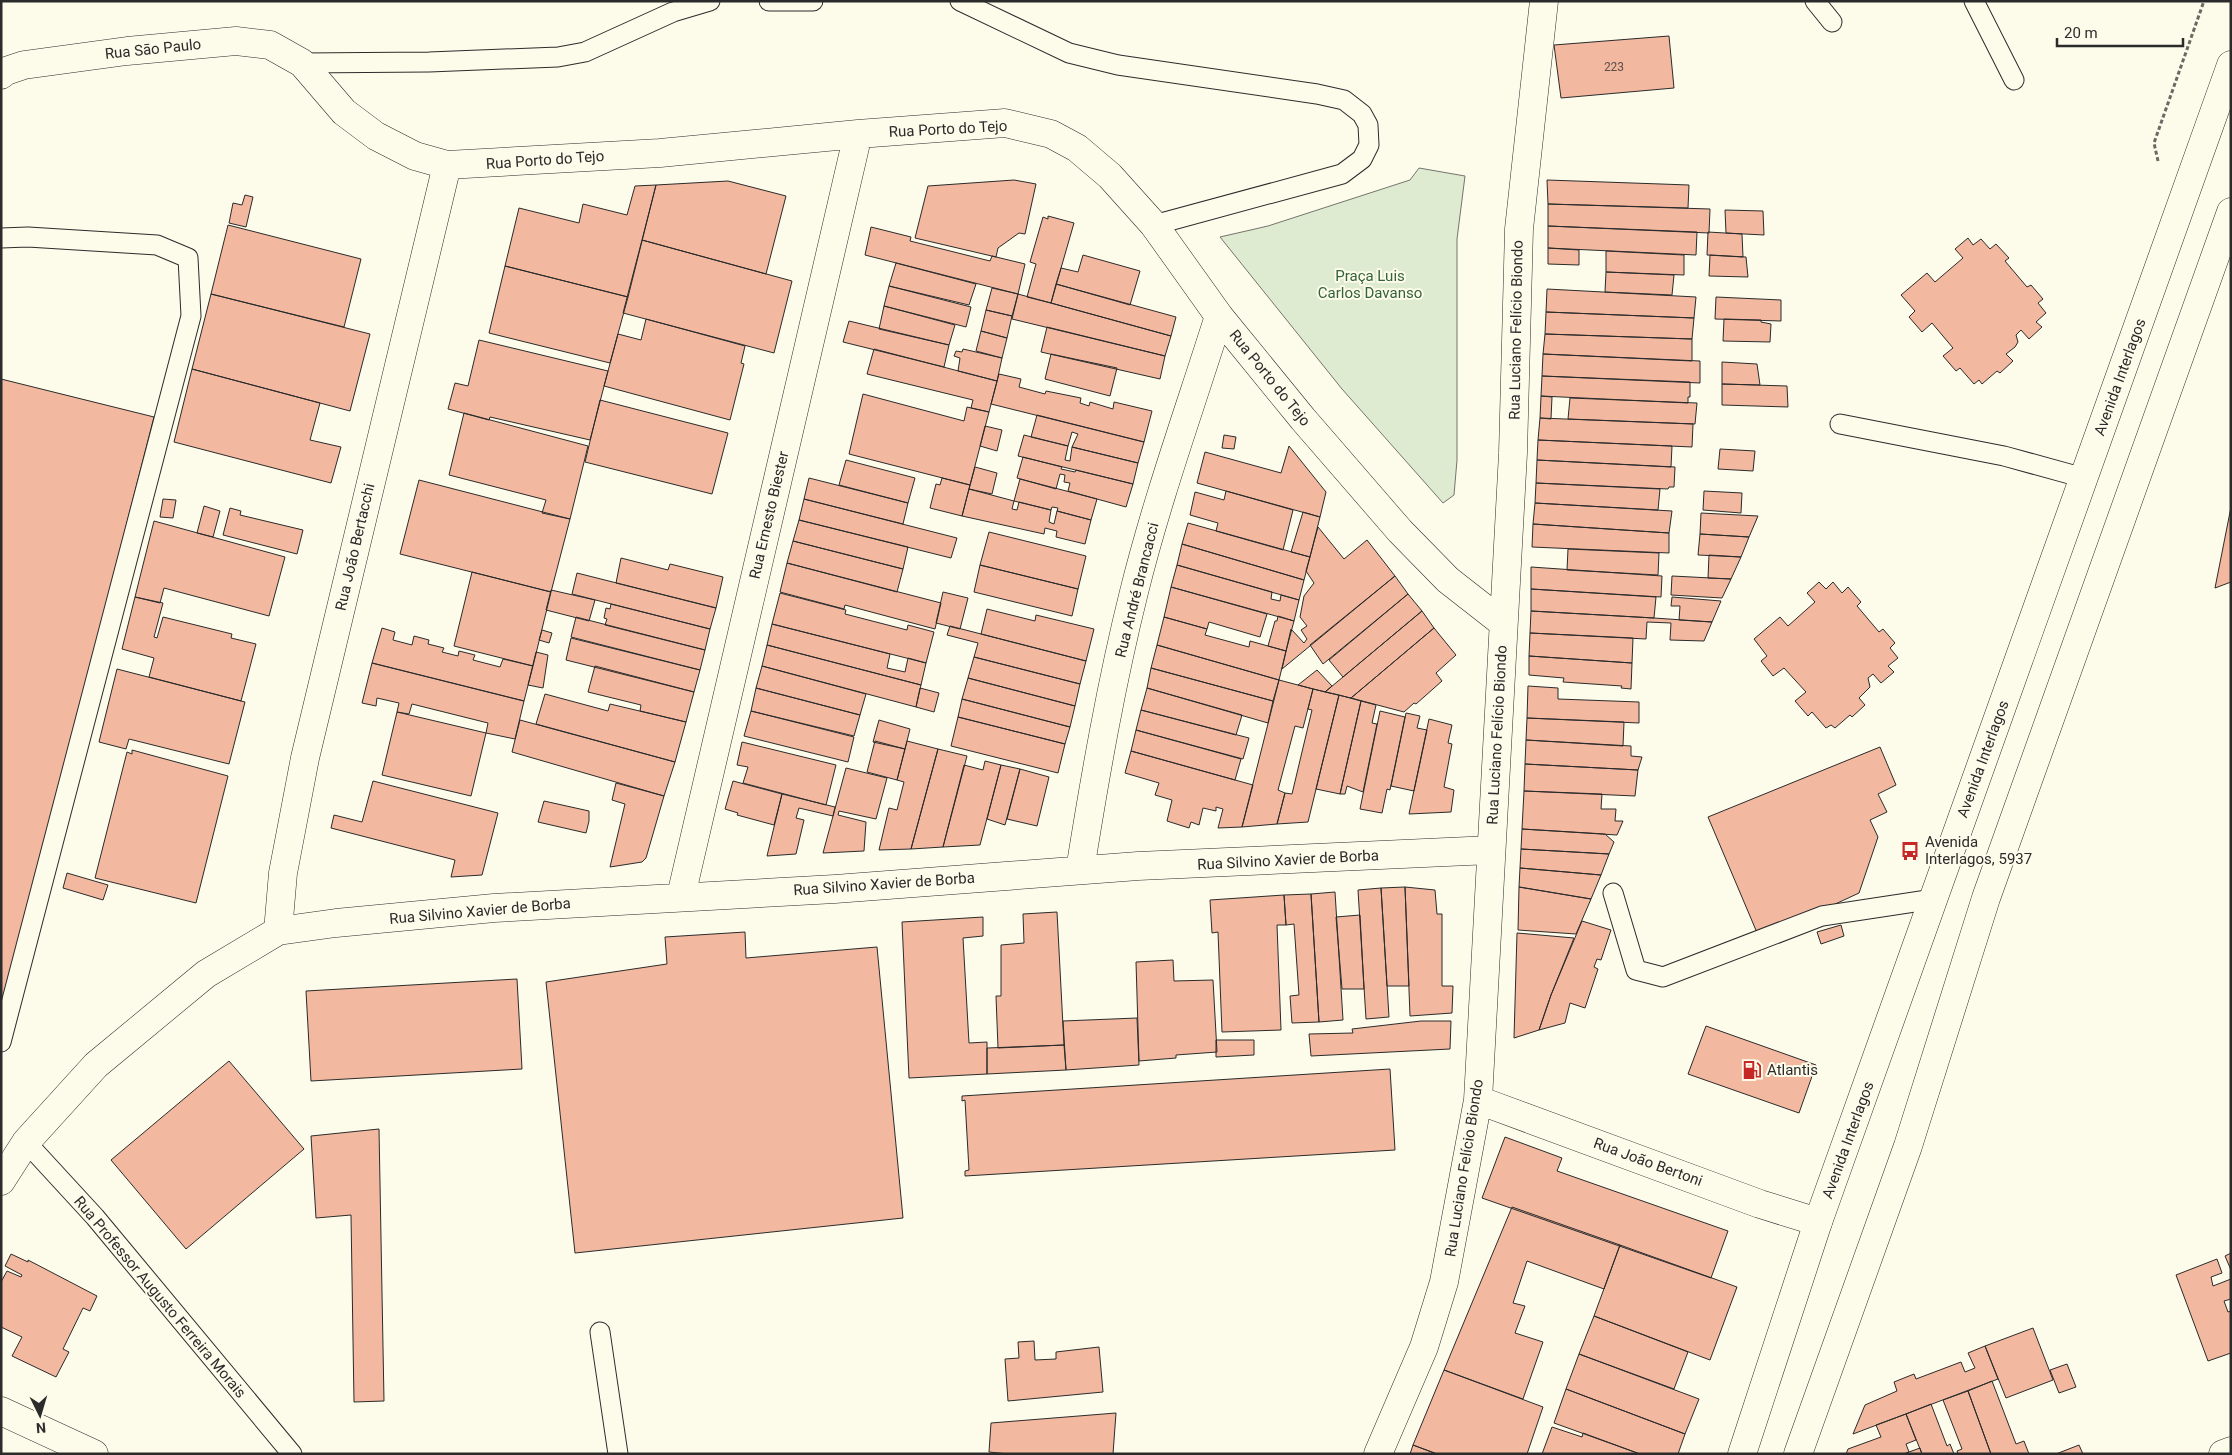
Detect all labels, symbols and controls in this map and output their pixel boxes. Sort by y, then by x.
scale bar [2057,15,2183,47]
text: 20 m [2064,24,2098,42]
street label: Rua Sāo Paulo [104,35,202,63]
house number: 223 [1604,60,1624,74]
street label: Rua Porto do Tejo [888,117,1008,141]
street label: Rua Porto do Tejo [485,147,605,173]
street label: Rua Luciano Felício Biondo [1505,240,1527,420]
park label: Praça Luis Carlos Davanso [1318,267,1422,302]
street label: Avenida Interlagos [2090,316,2150,438]
street label: Rua Porto do Tejo [1226,326,1314,430]
street label: Rua Ernesto Biester [746,449,792,581]
street label: Rua João Bertacchi [332,482,378,612]
street label: Rua André Brancacci [1112,521,1162,659]
street label: Rua Luciano Felício Biondo [1483,645,1511,825]
street label: Avenida Interlagos [1953,698,2013,820]
place label: Avenida Interlagos, 5937 [1925,833,2032,868]
bus stop icon: Avenida Interlagos, 5937 [1899,840,1921,862]
street label: Rua Silvino Xavier de Borba [1197,846,1379,874]
street label: Rua Silvino Xavier de Borba [793,869,975,899]
street label: Rua Silvino Xavier de Borba [389,894,571,928]
fuel station icon: Atlantis [1741,1059,1763,1081]
place label: Atlantis [1767,1061,1818,1079]
street label: Rua Luciano Felício Biondo [1441,1078,1487,1258]
street label: Avenida Interlagos [1818,1079,1878,1201]
street label: Rua João Bertoni [1591,1134,1705,1190]
street label: Rua Professor Augusto Ferreira Morais [70,1192,250,1402]
north arrow [15,1390,65,1440]
text: N [36,1420,47,1436]

